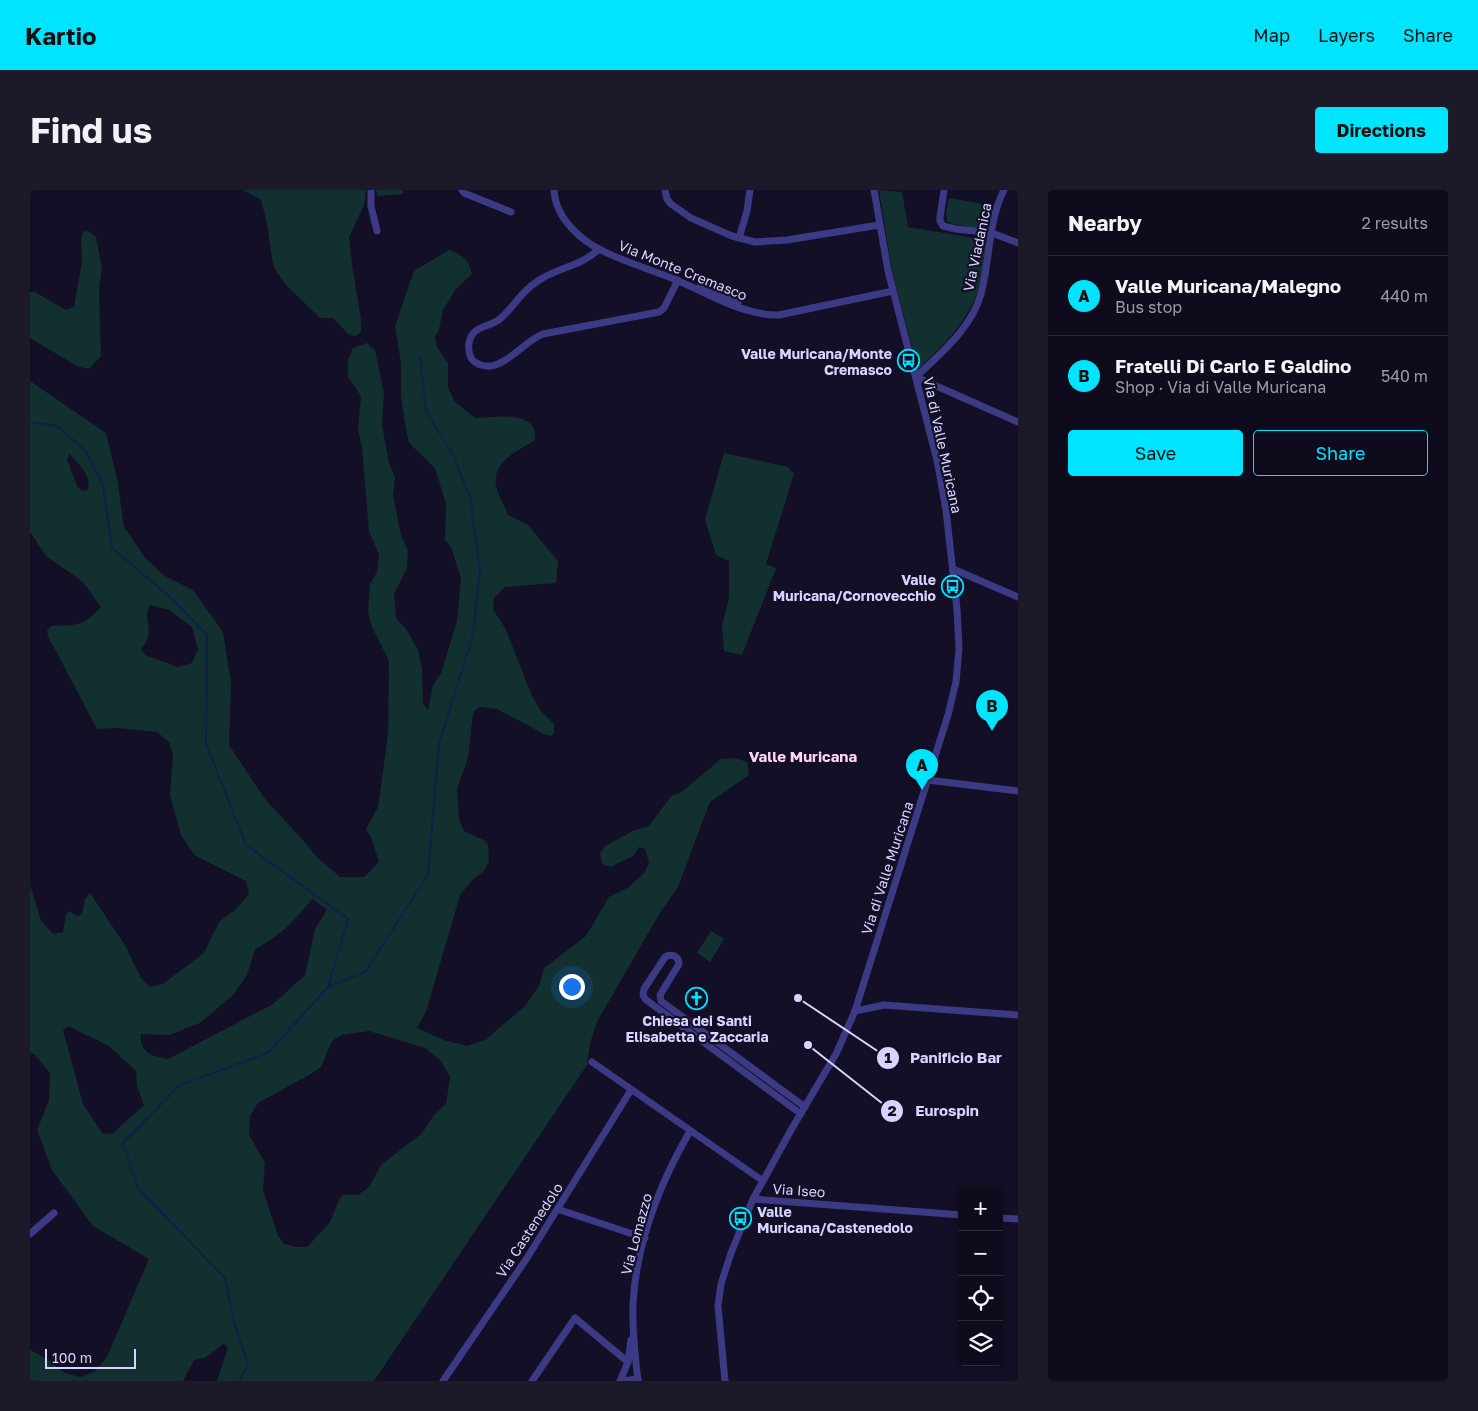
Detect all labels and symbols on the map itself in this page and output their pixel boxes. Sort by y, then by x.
street label: Via Viadanica [959,201,995,293]
street label: Via Monte Cremasco [616,236,750,304]
place label: Valle Muricana/Monte Cremasco [741,345,892,378]
bus stop icon: Valle Muricana/Monte Cremasco [896,349,920,373]
street label: Via di Valle Muricana [920,375,966,515]
place label: Valle Muricana/Cornovecchio [773,571,936,604]
bus stop icon: Valle Muricana/Cornovecchio [940,575,964,599]
pin: B [976,690,1008,731]
district label: Valle Muricana [749,747,857,765]
pin: A [906,749,938,790]
street label: Via di Valle Muricana [857,799,917,937]
your location [559,974,585,1000]
church icon: Chiesa dei Santi Elisabetta e Zaccaria [685,986,709,1010]
place label: Chiesa dei Santi Elisabetta e Zaccaria [625,1012,769,1045]
callout: Panificio Bar [875,1043,1012,1073]
text: 1 [884,1048,892,1066]
text: Panificio Bar [910,1048,1002,1066]
callout: Eurospin [880,1096,988,1126]
text: 2 [887,1101,897,1119]
text: Eurospin [915,1101,979,1119]
street label: Via Castenedolo [492,1179,566,1281]
street label: Via Iseo [772,1180,826,1200]
street label: Via Lomazzo [617,1191,655,1277]
place label: Valle Muricana/Castenedolo [757,1203,913,1236]
bus stop icon: Valle Muricana/Castenedolo [729,1207,753,1231]
scale bar [45,1346,136,1369]

